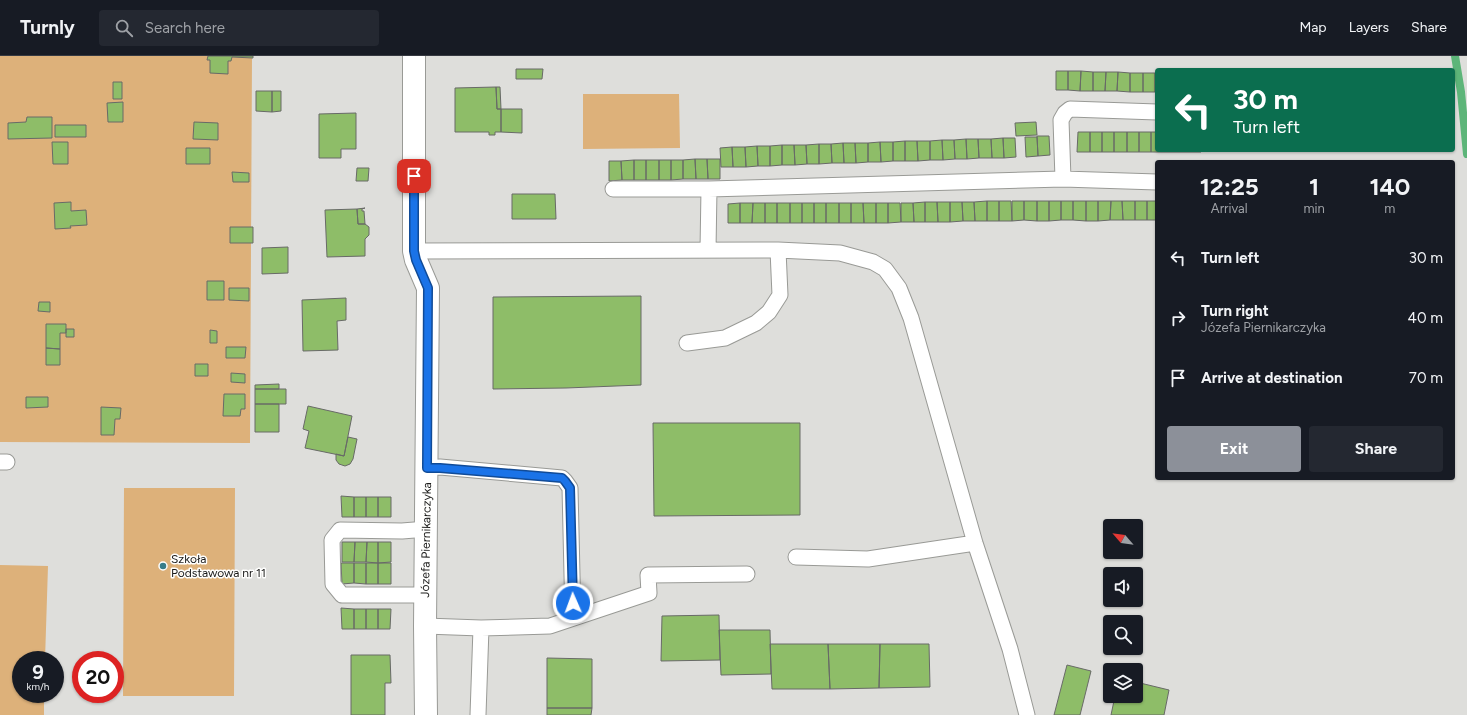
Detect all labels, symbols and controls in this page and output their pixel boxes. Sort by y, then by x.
search box [99,10,379,46]
text: Turnly [20,16,75,39]
icon: search [113,17,135,39]
text: Search here [145,19,225,37]
text: Map [1299,19,1327,36]
text: Layers [1349,19,1389,36]
text: Share [1411,19,1447,36]
text: 30 m [1233,82,1298,116]
icon: left [1167,84,1219,136]
text: Turn left [1233,116,1300,138]
pin [397,159,431,193]
icon: arrive [403,165,425,187]
text: 12:25 [1200,172,1259,201]
text: 1 [1309,172,1319,201]
text: 140 [1369,172,1410,201]
text: Arrival [1211,201,1248,216]
text: min [1303,201,1325,216]
text: m [1384,201,1395,216]
icon: left [1167,247,1189,269]
text: Turn left [1201,249,1259,267]
text: 30 m [1409,249,1443,267]
text: Turn right [1201,302,1269,320]
icon: right [1167,307,1189,329]
text: 40 m [1408,309,1443,327]
text: Józefa Piernikarczyka [1201,320,1326,335]
icon: arrive [1167,367,1189,389]
text: Arrive at destination [1201,369,1342,387]
text: 70 m [1409,369,1443,387]
button: Exit [1167,426,1301,472]
button: Share [1309,426,1443,472]
street label: Józefa Piernikarczyka [418,482,434,598]
north arrow [1103,519,1143,559]
map controls [1103,519,1143,703]
place label: Szkoła Podstawowa nr 11 [171,552,266,580]
marker: Szkoła Podstawowa nr 11 [158,561,168,571]
button: sound [1103,567,1143,607]
position arrow [552,582,594,624]
button: search [1103,615,1143,655]
speed limit sign: 20 [72,651,124,703]
text: 9 [32,660,44,684]
button: layers [1103,663,1143,703]
text: km/h [27,680,49,693]

